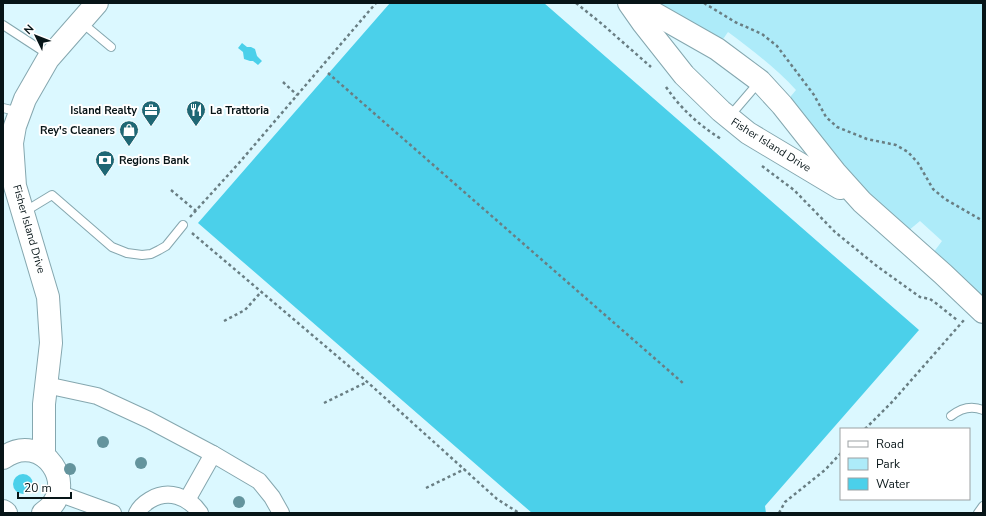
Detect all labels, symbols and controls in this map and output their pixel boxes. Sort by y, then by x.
north arrow [16,16,56,56]
text: N [21,21,37,38]
office icon: Island Realty [140,99,162,127]
restaurant icon: La Trattoria [185,99,207,127]
place label: Island Realty [70,103,137,118]
place label: La Trattoria [210,103,269,118]
street label: Fisher Island Drive [728,114,814,176]
shop icon: Rey's Cleaners [118,119,140,147]
place label: Rey's Cleaners [40,123,115,138]
bank icon: Regions Bank [94,149,116,177]
place label: Regions Bank [119,153,190,168]
street label: Fisher Island Drive [9,183,49,275]
legend [840,428,970,500]
text: Road [876,436,904,452]
text: Park [876,456,901,472]
scale bar [18,474,71,500]
text: Water [876,476,910,492]
text: 20 m [24,480,52,496]

